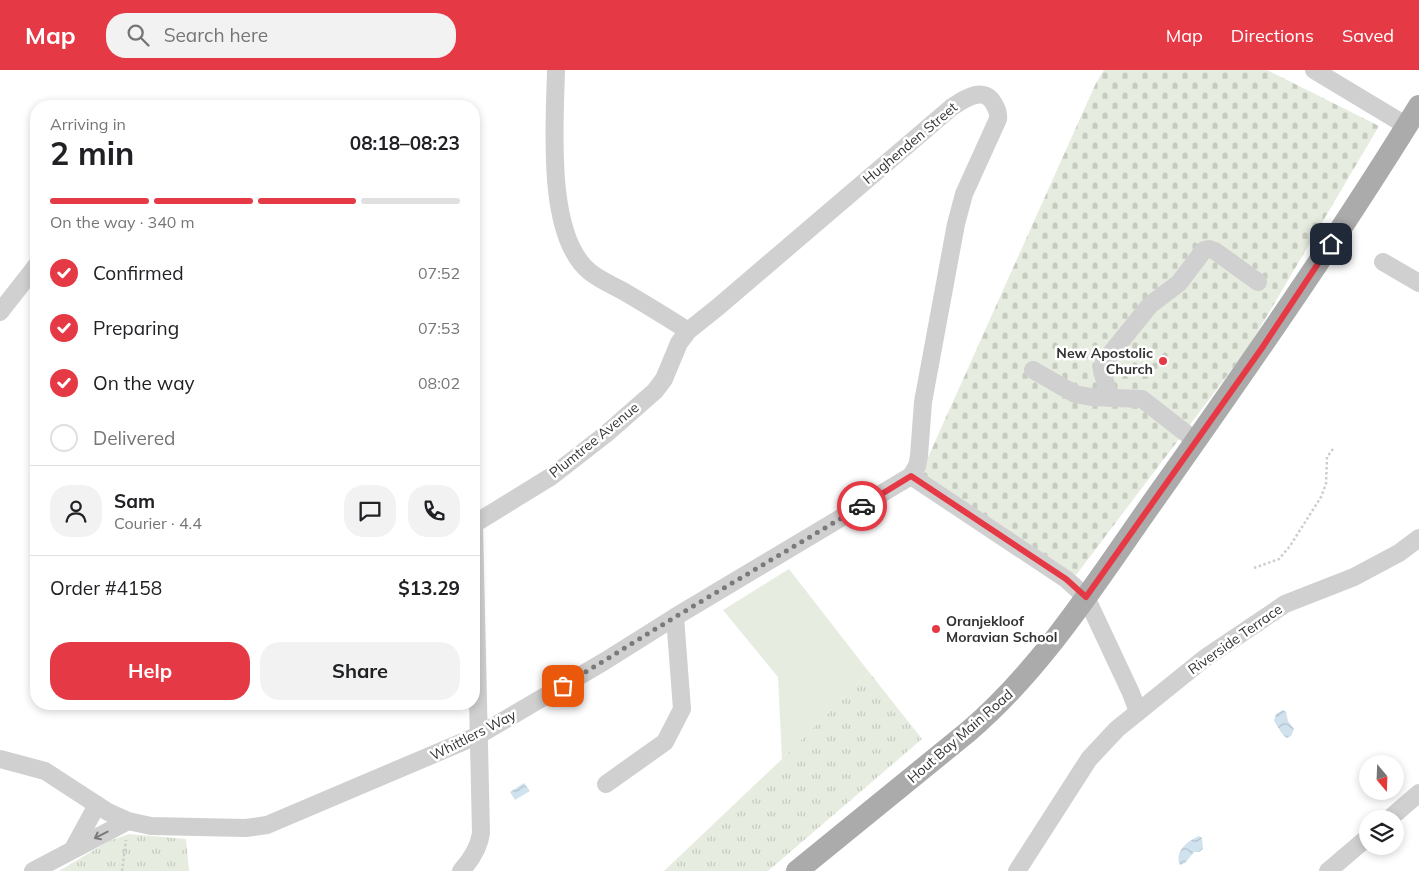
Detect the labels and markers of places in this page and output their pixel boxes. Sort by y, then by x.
pin [1310,223,1352,265]
place label: New Apostolic Church [1056,344,1153,378]
marker: New Apostolic Church [1157,355,1169,367]
place label: Oranjekloof Moravian School [946,612,1058,646]
marker: Oranjekloof Moravian School [930,623,942,635]
pin [542,665,584,707]

